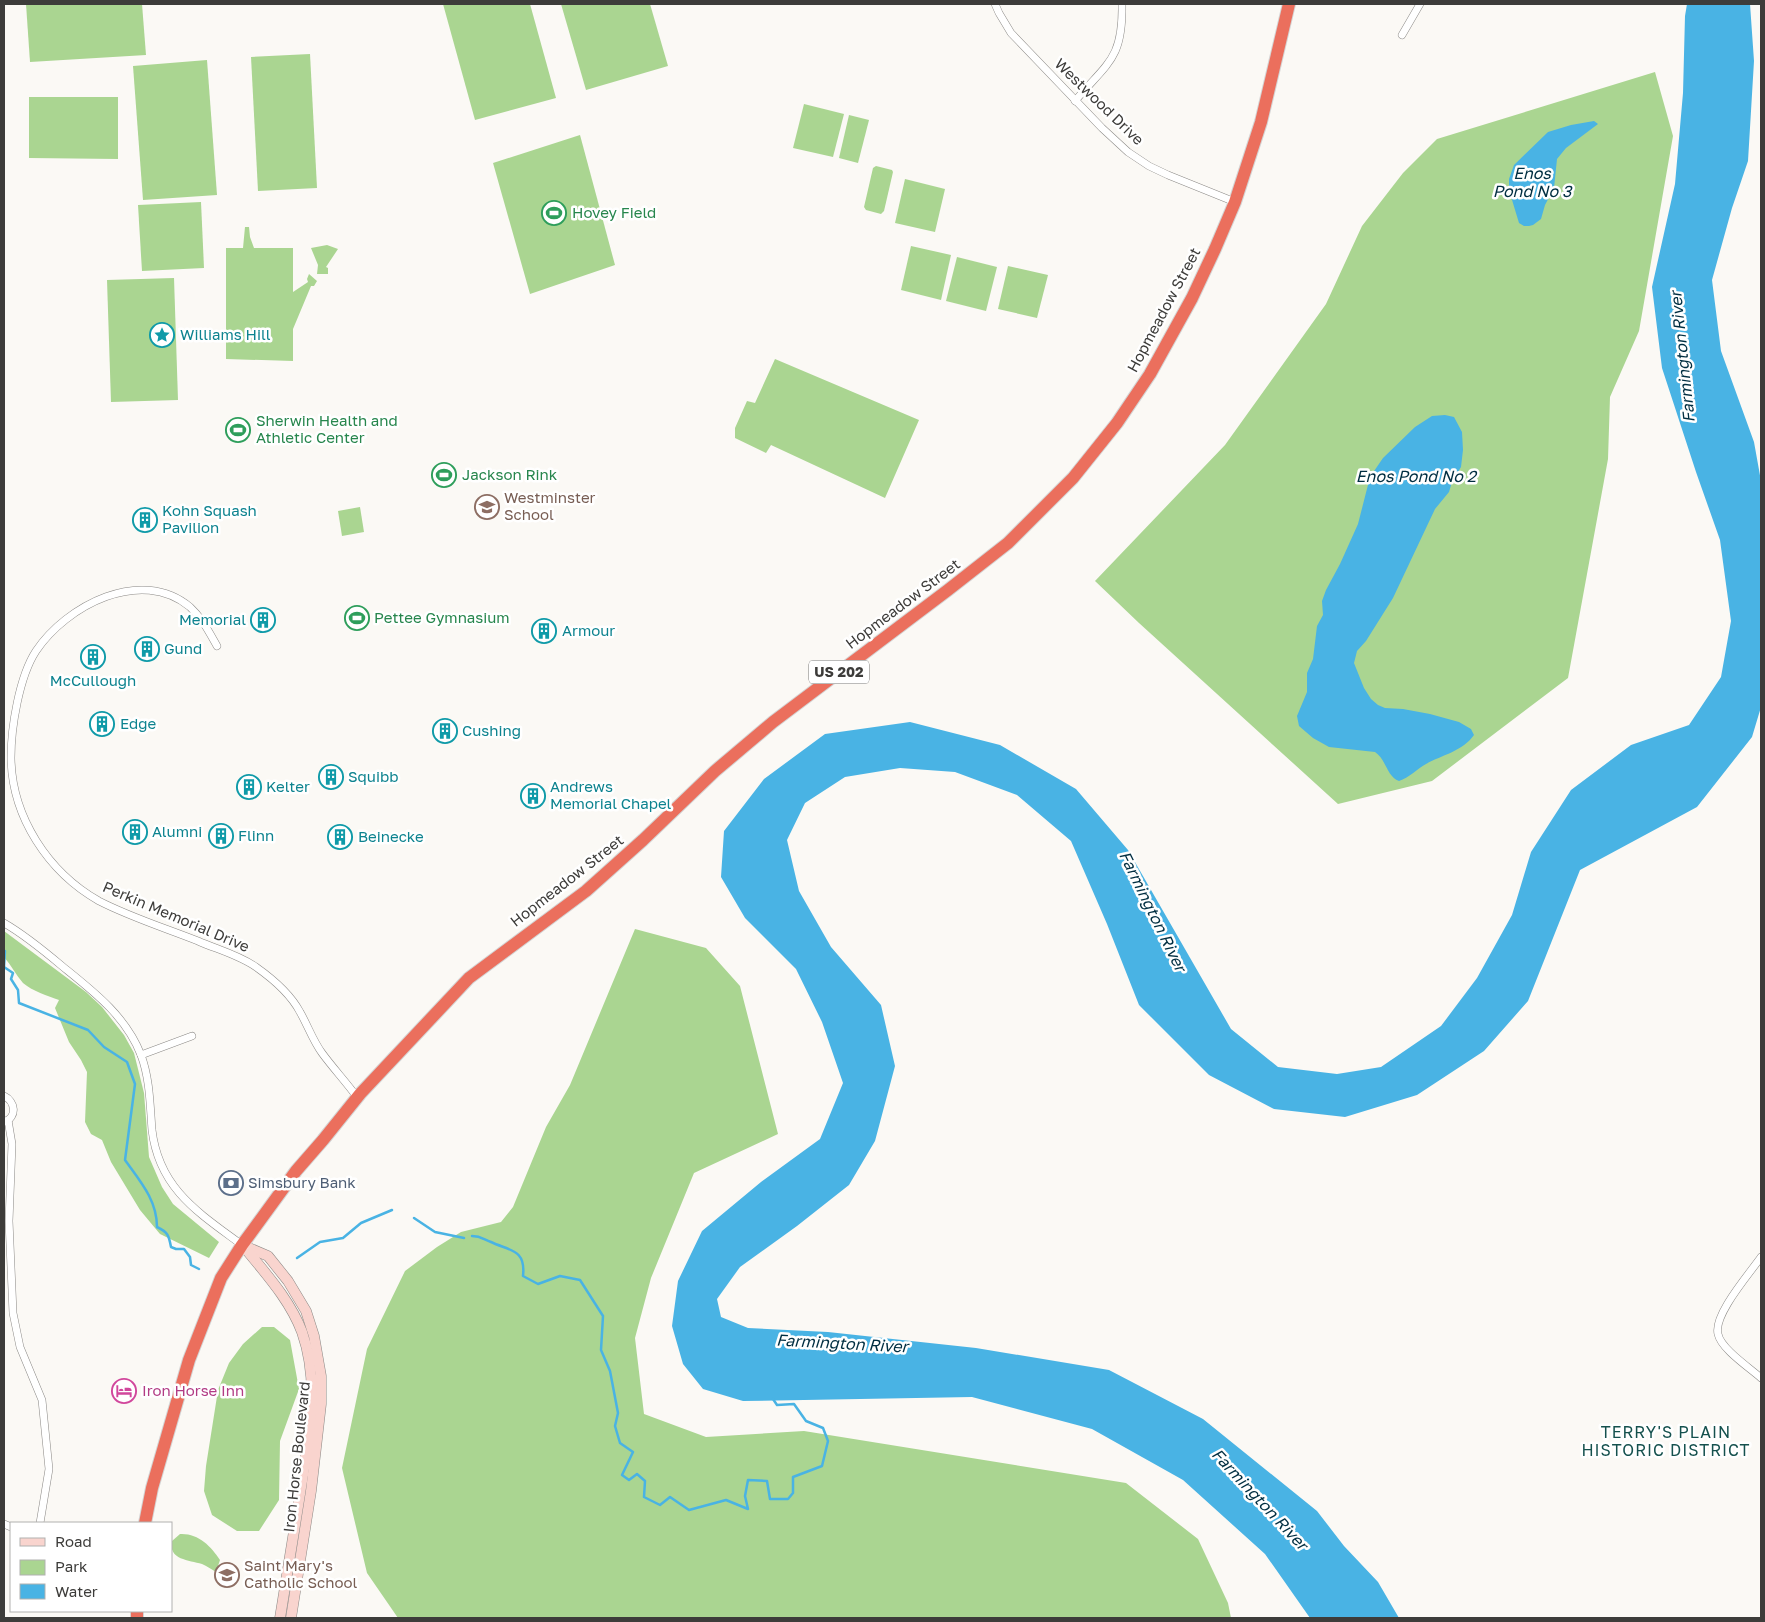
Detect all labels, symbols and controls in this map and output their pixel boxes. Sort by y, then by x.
street label: Westwood Drive [1051,54,1148,149]
water label: Enos Pond No 3 [1493,163,1573,201]
sports icon: Hovey Field [541,200,567,226]
place label: Hovey Field [572,203,656,221]
street label: Hopmeadow Street [1123,244,1204,375]
water label: Farmington River [1665,288,1699,424]
place icon: Williams Hill [149,322,175,348]
place label: Williams Hill [180,325,271,343]
place label: Sherwin Health and Athletic Center [256,411,398,446]
sports icon: Sherwin Health and Athletic Center [225,417,251,443]
sports icon: Jackson Rink [431,462,457,488]
place label: Jackson Rink [462,465,558,483]
water label: Enos Pond No 2 [1356,466,1478,486]
place label: Westminster School [504,488,596,523]
school or university icon: Westminster School [474,494,500,520]
place label: Kohn Squash Pavilion [162,501,257,536]
building icon: Kohn Squash Pavilion [132,507,158,533]
street label: Hopmeadow Street [842,554,963,652]
sports icon: Pettee Gymnasium [344,605,370,631]
building icon: Memorial [250,607,276,633]
place label: Pettee Gymnasium [374,608,510,626]
place label: Memorial [179,610,246,628]
building icon: Armour [531,618,557,644]
place label: Armour [562,621,615,639]
building icon: Gund [134,636,160,662]
place label: Gund [164,639,202,657]
building icon: McCullough [80,644,106,670]
road number: US 202 [809,660,869,684]
place label: McCullough [50,671,136,689]
building icon: Edge [89,711,115,737]
place label: Edge [120,714,156,732]
building icon: Cushing [432,718,458,744]
place label: Cushing [462,721,521,739]
building icon: Squibb [318,764,344,790]
place label: Squibb [348,767,398,785]
building icon: Kelter [236,774,262,800]
place label: Kelter [266,777,310,795]
place label: Andrews Memorial Chapel [550,777,672,812]
building icon: Andrews Memorial Chapel [520,783,546,809]
building icon: Alumni [122,819,148,845]
place label: Alumni [152,822,202,840]
building icon: Flinn [208,823,234,849]
building icon: Beinecke [327,824,353,850]
place label: Flinn [238,826,274,844]
place label: Beinecke [358,827,424,845]
street label: Hopmeadow Street [506,830,626,930]
water label: Farmington River [1115,847,1192,977]
street label: Perkin Memorial Drive [100,877,253,955]
bank icon: Simsbury Bank [218,1170,244,1196]
place label: Simsbury Bank [248,1173,356,1191]
water label: Farmington River [776,1330,911,1357]
hotel icon: Iron Horse Inn [111,1378,137,1404]
place label: Iron Horse Inn [142,1381,244,1399]
street label: Iron Horse Boulevard [279,1381,313,1533]
district label: TERRY'S PLAIN HISTORIC DISTRICT [1581,1422,1751,1460]
water label: Farmington River [1208,1444,1314,1556]
legend [10,1522,172,1612]
text: Road [55,1532,92,1550]
place label: Saint Mary's Catholic School [244,1556,357,1591]
text: Park [55,1557,88,1575]
school or university icon: Saint Mary's Catholic School [214,1562,240,1588]
text: Water [55,1582,98,1600]

